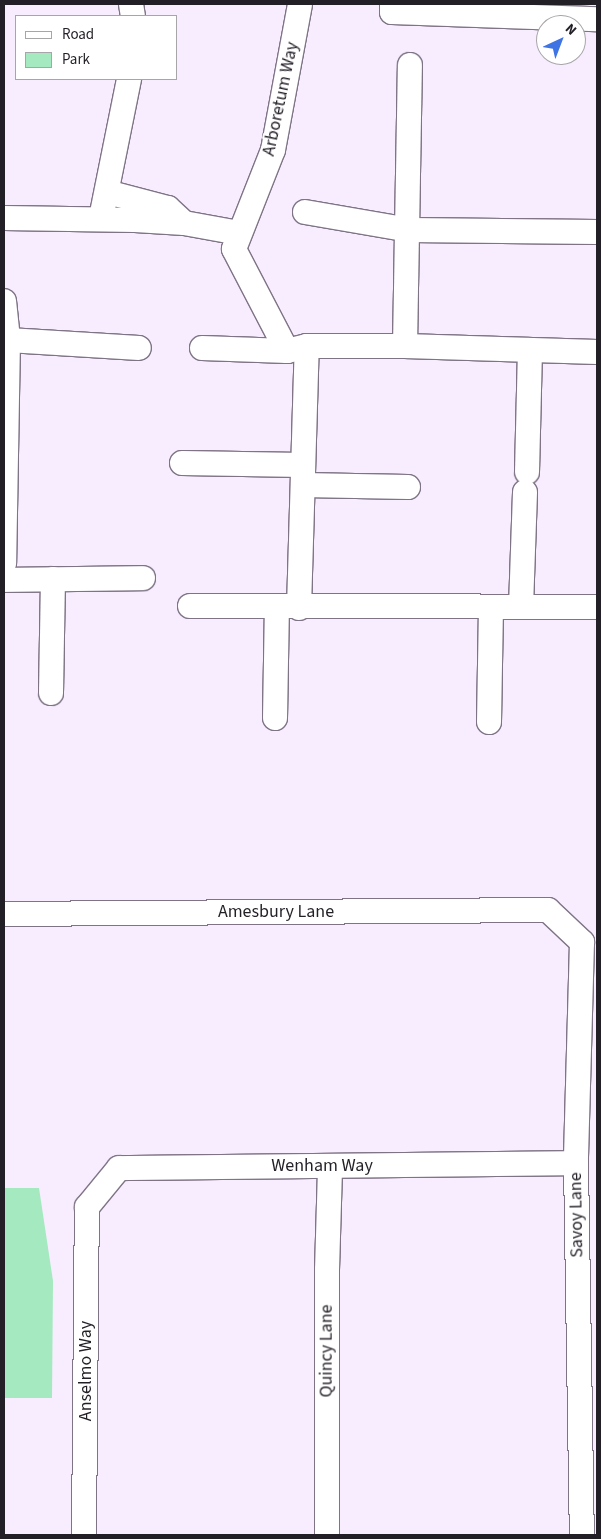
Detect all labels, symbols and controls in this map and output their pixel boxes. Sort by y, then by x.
legend [15,15,178,80]
north arrow [536,15,586,65]
text: N [560,19,581,40]
text: Road [62,24,94,45]
street label: Arboretum Way [258,40,304,158]
text: Park [62,49,90,70]
street label: Amesbury Lane [218,901,334,923]
street label: Wenham Way [271,1155,373,1177]
street label: Savoy Lane [565,1172,589,1258]
street label: Quincy Lane [316,1305,338,1397]
street label: Anselmo Way [75,1321,97,1421]

